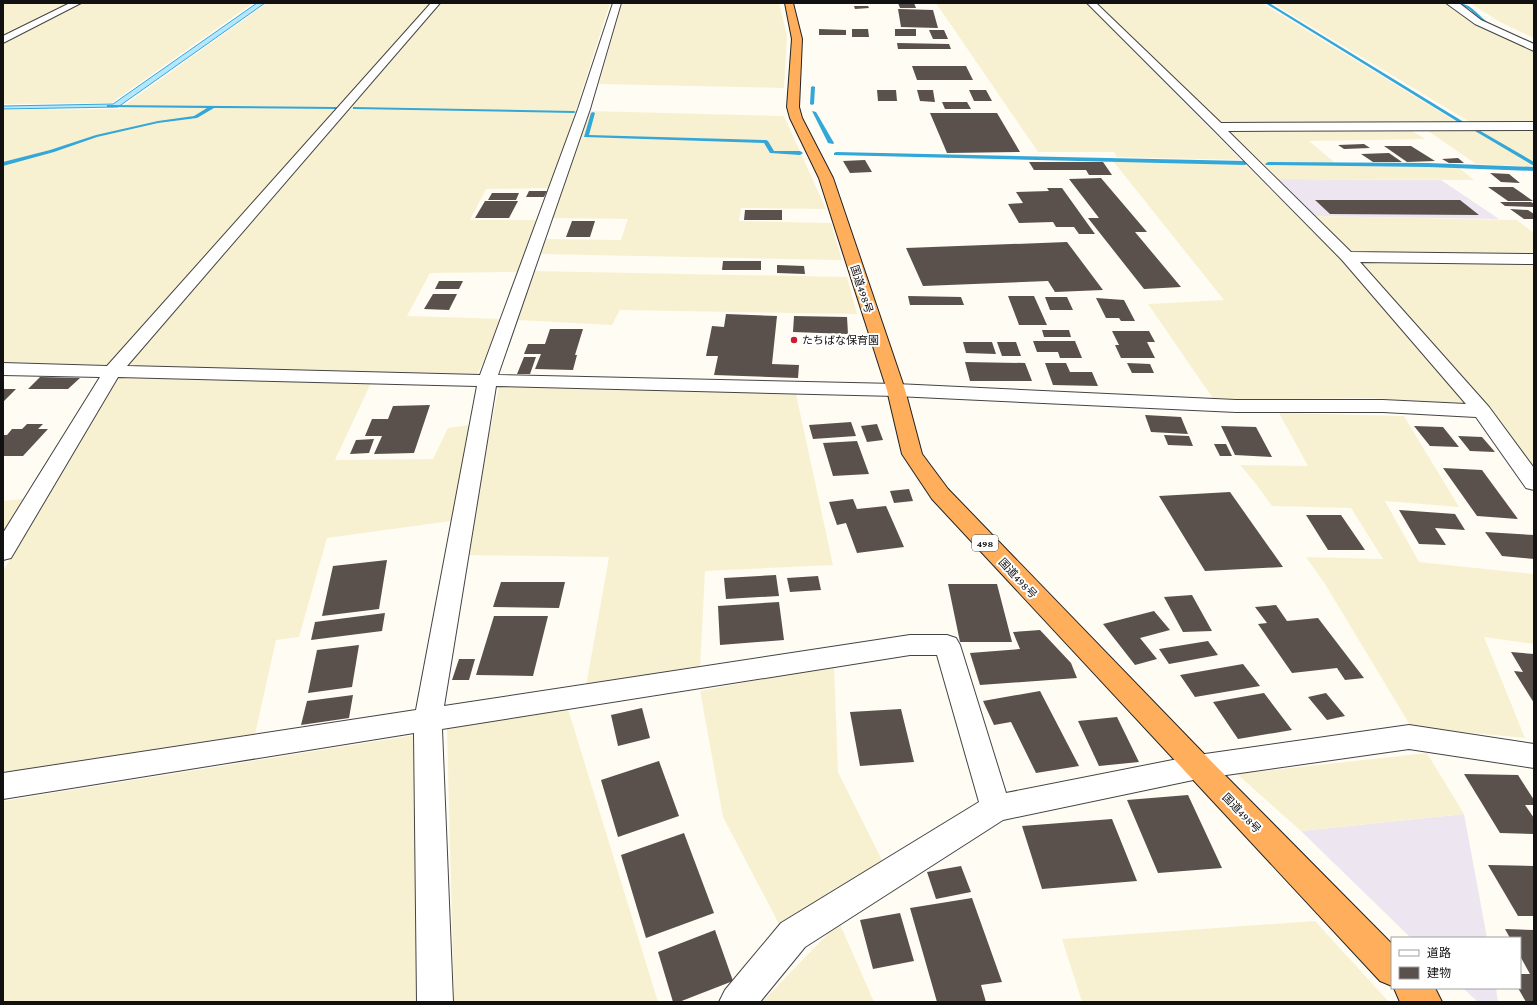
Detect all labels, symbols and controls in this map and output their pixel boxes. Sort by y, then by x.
street label: 国道498号 [849,263,875,315]
place label: たちばな保育園 [802,334,879,346]
marker: たちばな保育園 [789,335,799,345]
road number: 498 [972,535,998,551]
street label: 国道498号 [997,556,1039,600]
street label: 国道498号 [1220,791,1264,835]
legend [1391,937,1521,989]
text: 道路 [1427,946,1451,960]
text: 建物 [1427,966,1451,980]

